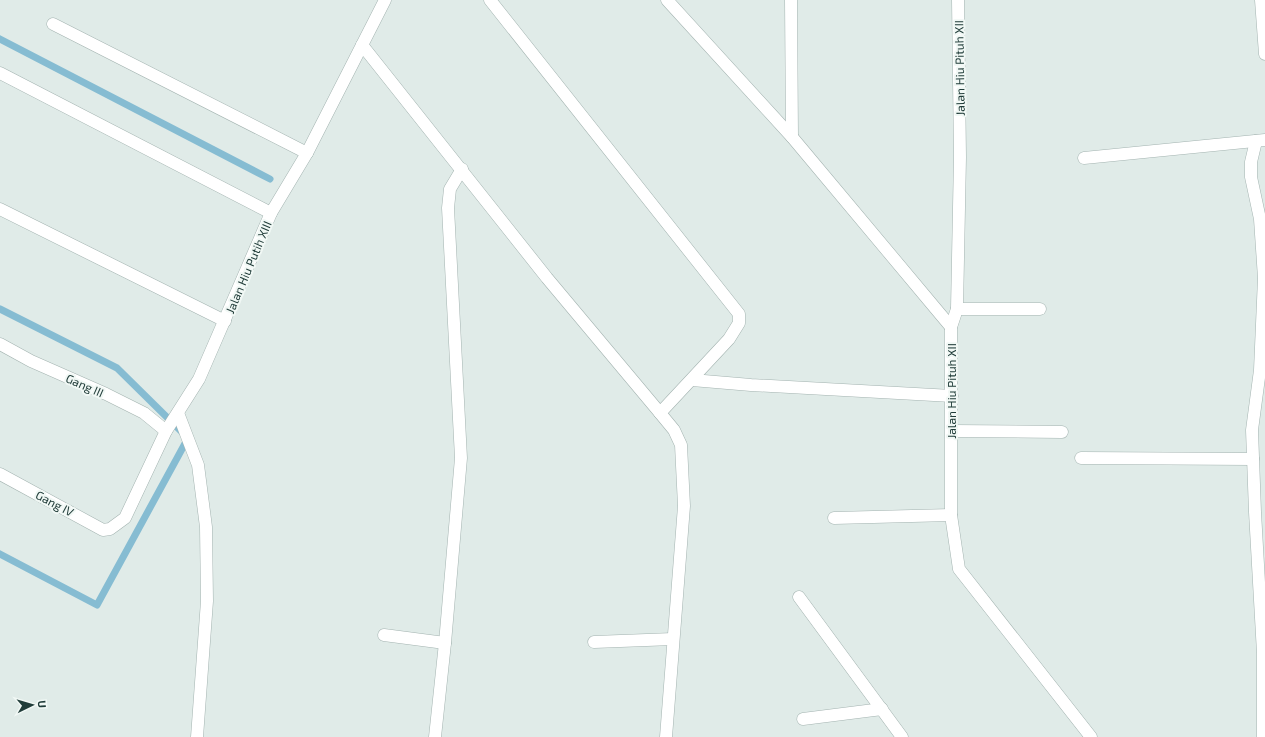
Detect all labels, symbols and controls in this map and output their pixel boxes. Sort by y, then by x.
street label: Jalan Hiu Pituh XII [951,20,967,116]
street label: Jalan Hiu Putih XIII [222,219,274,315]
street label: Jalan Hiu Pituh XII [944,343,958,439]
street label: Gang III [64,370,106,400]
street label: Gang IV [34,487,77,519]
north arrow [12,685,52,725]
text: U [36,700,49,708]

